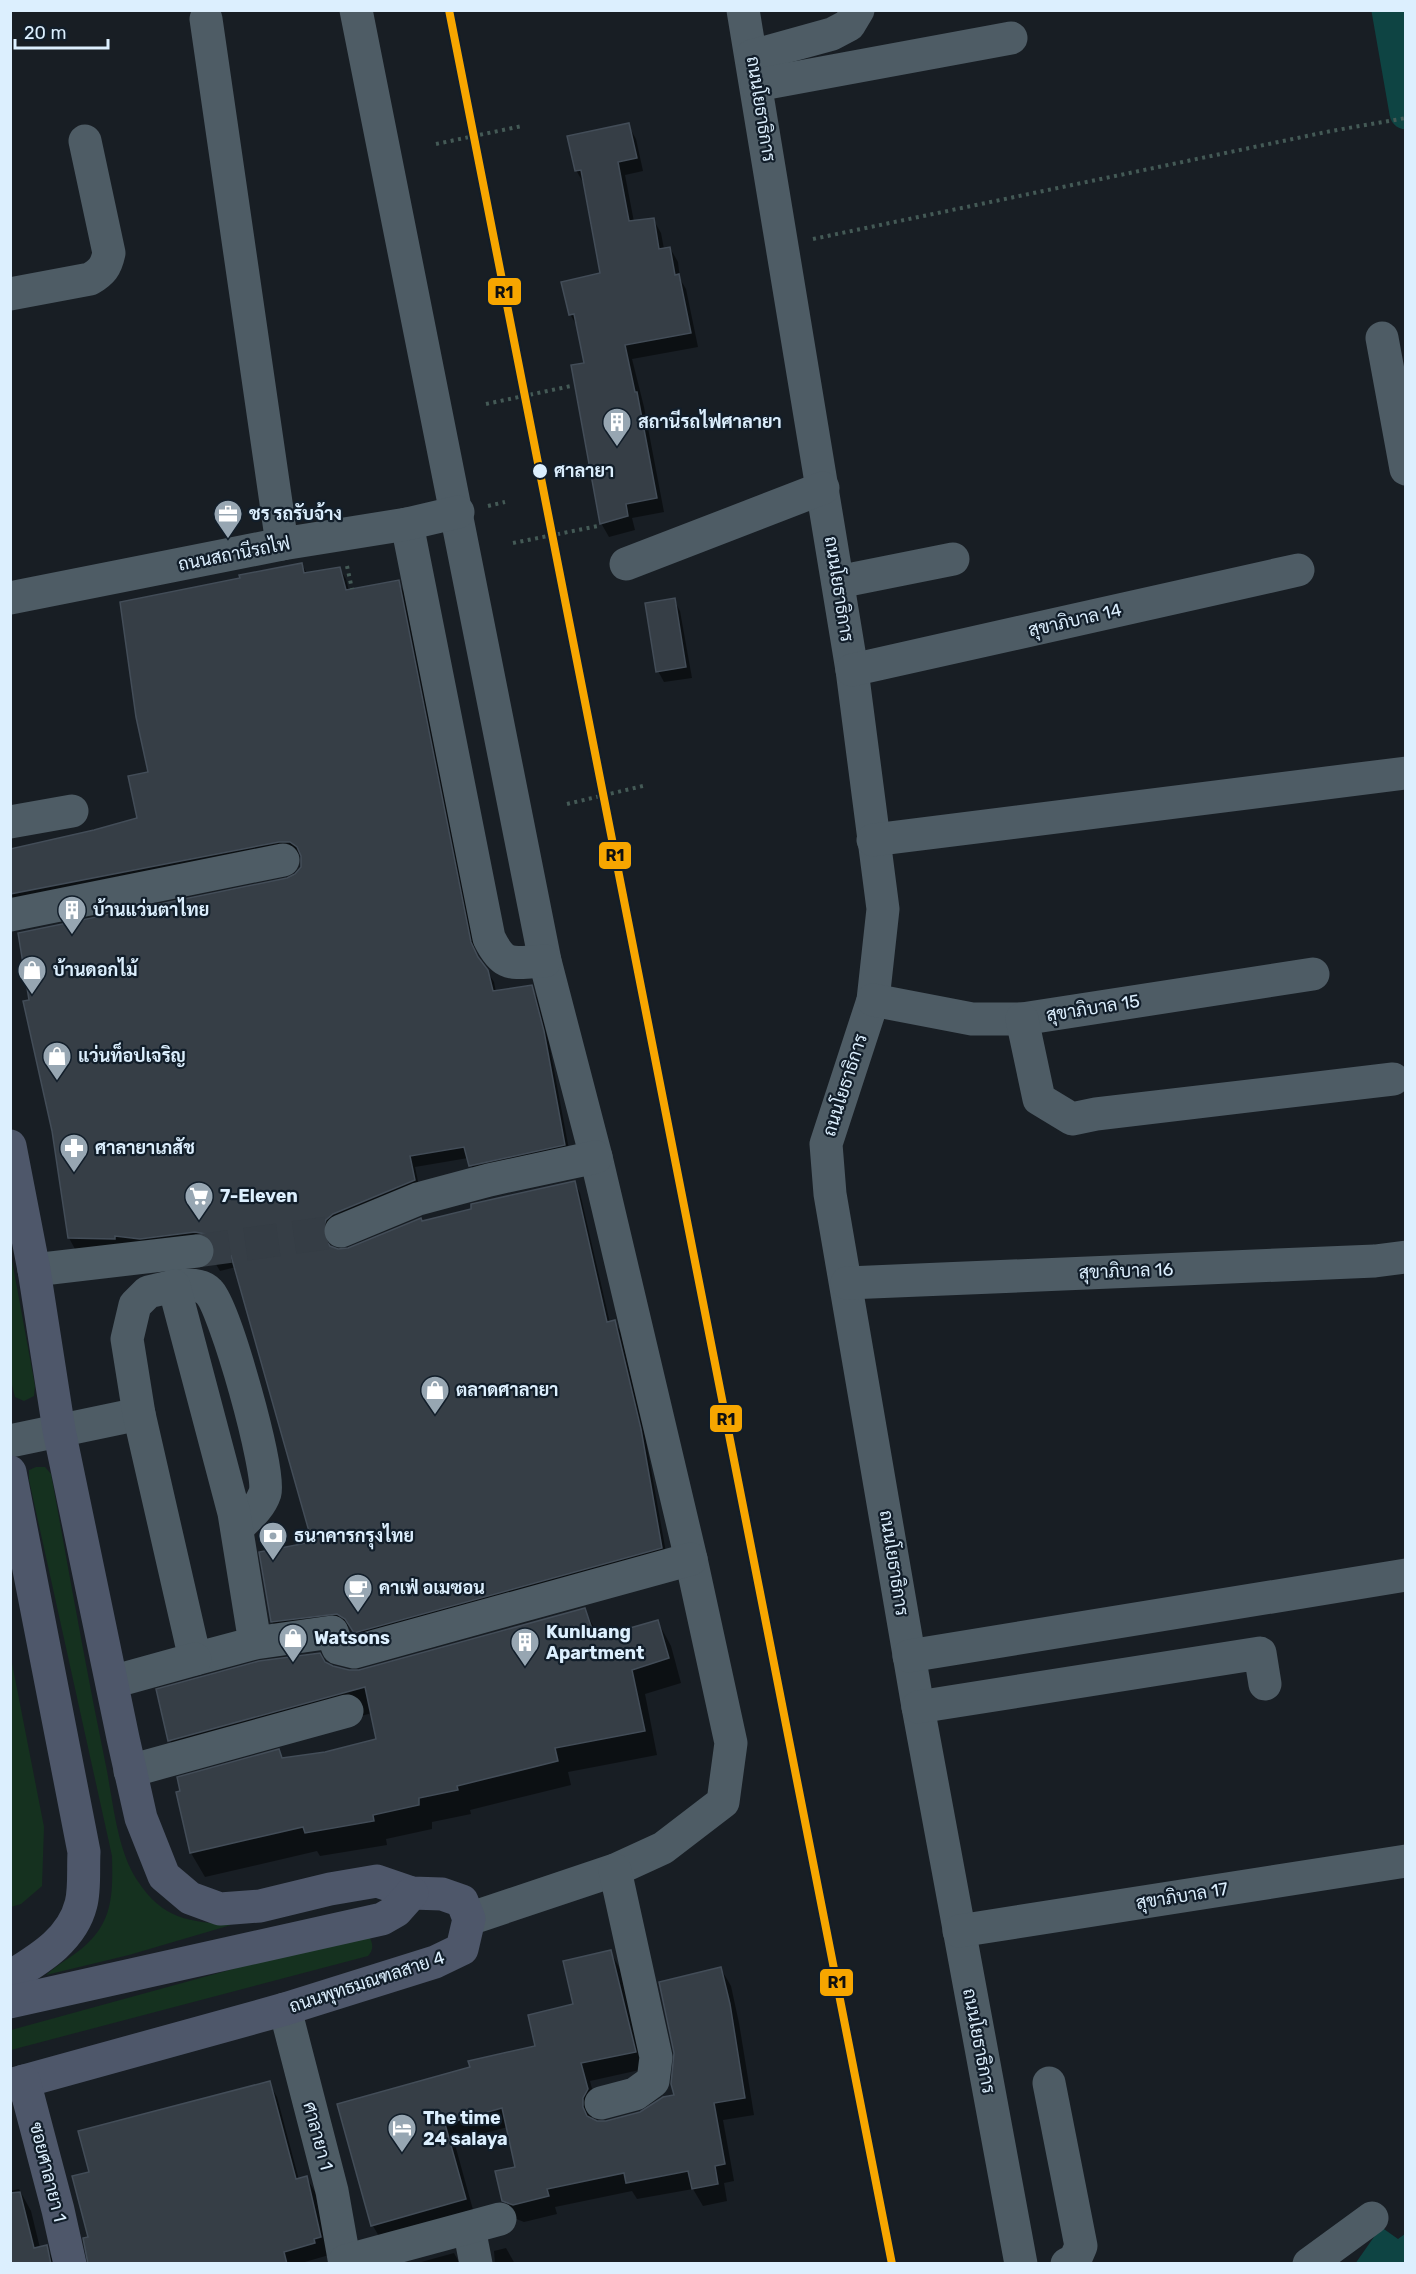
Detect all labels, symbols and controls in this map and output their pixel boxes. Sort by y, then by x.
scale bar [15,12,108,50]
text: 20 m [24,22,66,44]
street label: ถนนโยธาธิการ [742,54,782,164]
line badge: R1 [487,277,522,306]
text: R1 [494,283,514,302]
building icon: สถานีรถไฟศาลายา [601,406,633,448]
place label: สถานีรถไฟศาลายา [638,409,782,433]
place label: ศาลายา [554,460,614,482]
marker: ศาลายา [531,462,549,480]
office icon: ชร รถรับจ้าง [212,498,244,540]
place label: ชร รถรับจ้าง [249,502,342,525]
street label: ถนนสถานีรถไฟ [176,530,292,576]
street label: ถนนโยธาธิการ [820,534,860,644]
street label: สุขาภิบาล 14 [1026,599,1124,642]
line badge: R1 [598,841,632,870]
text: R1 [605,846,625,865]
building icon: บ้านแว่นตาไทย [56,894,88,936]
place label: บ้านแว่นตาไทย [93,897,209,921]
shop icon: บ้านดอกไม้ [16,954,48,996]
place label: บ้านดอกไม้ [53,957,139,981]
street label: สุขาภิบาล 15 [1045,990,1142,1027]
street label: ถนนโยธาธิการ [816,1030,872,1139]
shop icon: แว่นท็อปเจริญ [41,1040,73,1082]
place label: แว่นท็อปเจริญ [78,1042,186,1067]
pharmacy icon: ศาลายาเภสัช [58,1132,90,1174]
place label: ศาลายาเภสัช [95,1137,195,1159]
supermarket icon: 7-Eleven [183,1180,215,1222]
place label: 7-Eleven [220,1185,298,1207]
street label: สุขาภิบาล 16 [1078,1258,1174,1285]
shop icon: ตลาดศาลายา [419,1374,451,1416]
place label: ตลาดศาลายา [456,1379,558,1401]
line badge: R1 [709,1404,743,1433]
text: R1 [716,1410,736,1429]
street label: ถนนโยธาธิการ [875,1508,915,1618]
bank icon: ธนาคารกรุงไทย [257,1520,289,1562]
place label: ธนาคารกรุงไทย [294,1523,414,1550]
cafe icon: คาเฟ่ อเมซอน [342,1572,374,1614]
place label: คาเฟ่ อเมซอน [379,1577,485,1599]
place label: Kunluang Apartment [546,1621,645,1664]
shop icon: Watsons [277,1622,309,1664]
building icon: Kunluang Apartment [509,1626,541,1668]
place label: Watsons [314,1627,390,1649]
street label: สุขาภิบาล 17 [1134,1878,1230,1915]
street label: ถนนพุทธมณฑลสาย 4 [286,1946,448,2018]
line badge: R1 [819,1968,854,1997]
text: R1 [827,1973,847,1992]
street label: ถนนโยธาธิการ [958,1986,1002,2096]
street label: ศาลายา 1 [298,2099,338,2173]
place label: The time 24 salaya [423,2107,508,2150]
hotel icon: The time 24 salaya [386,2112,418,2154]
street label: ซอยศาลายา 1 [25,2120,71,2224]

